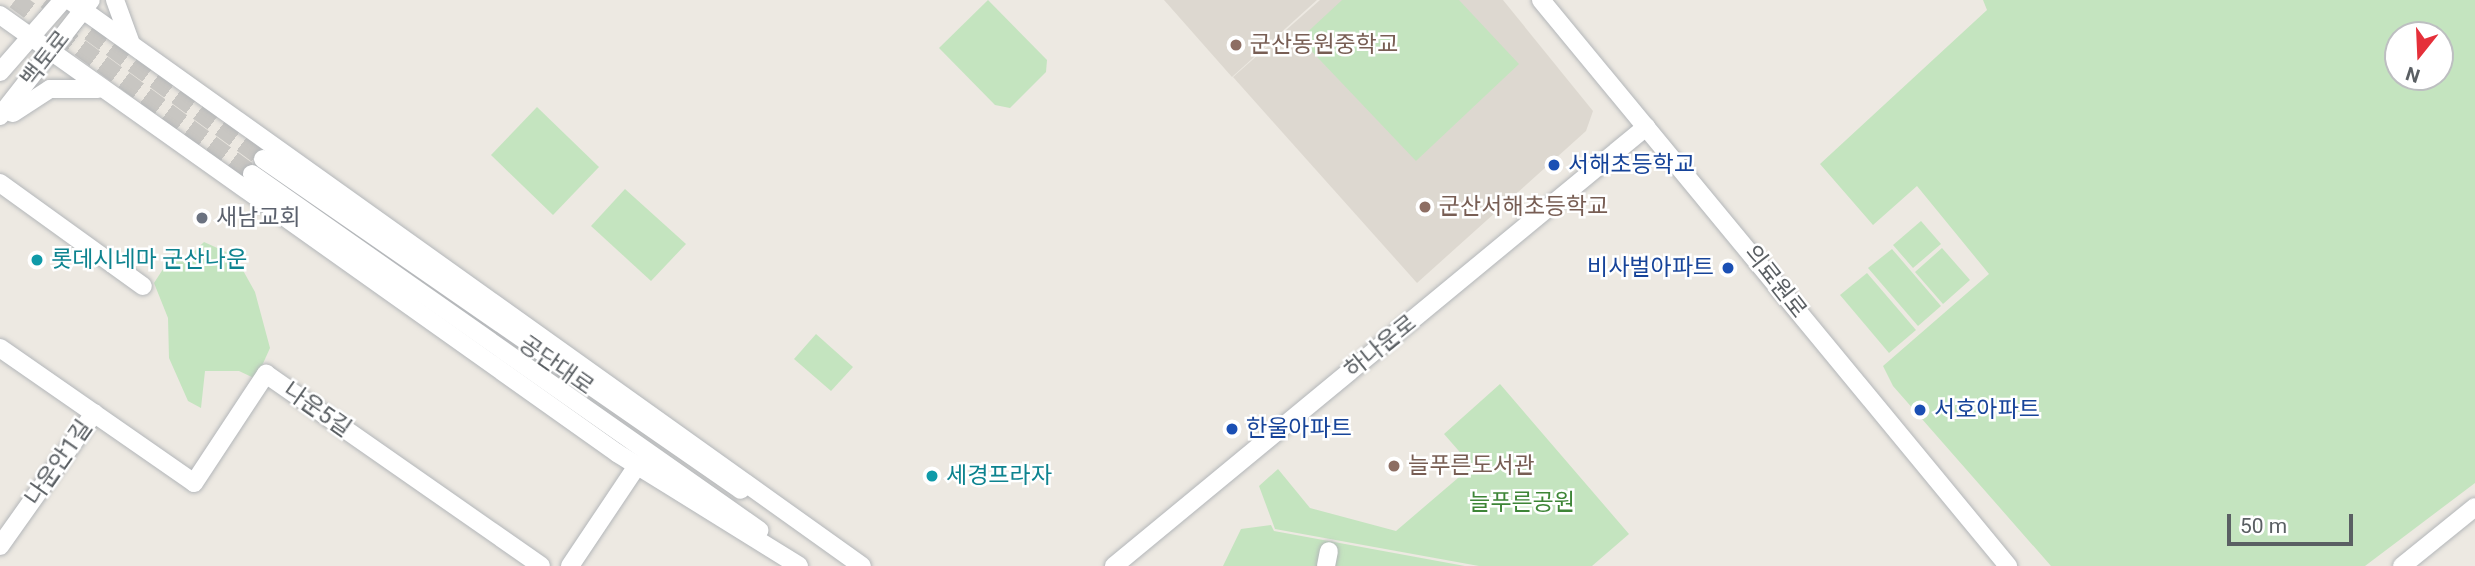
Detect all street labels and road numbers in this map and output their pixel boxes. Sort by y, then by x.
street label: 백토로 [16,25,76,93]
street label: 의료원로 [1738,240,1812,324]
street label: 하나운로 [1339,310,1423,384]
street label: 공단대로 [513,330,599,402]
street label: 나운5길 [278,377,356,443]
street label: 나운안1길 [20,415,98,511]

